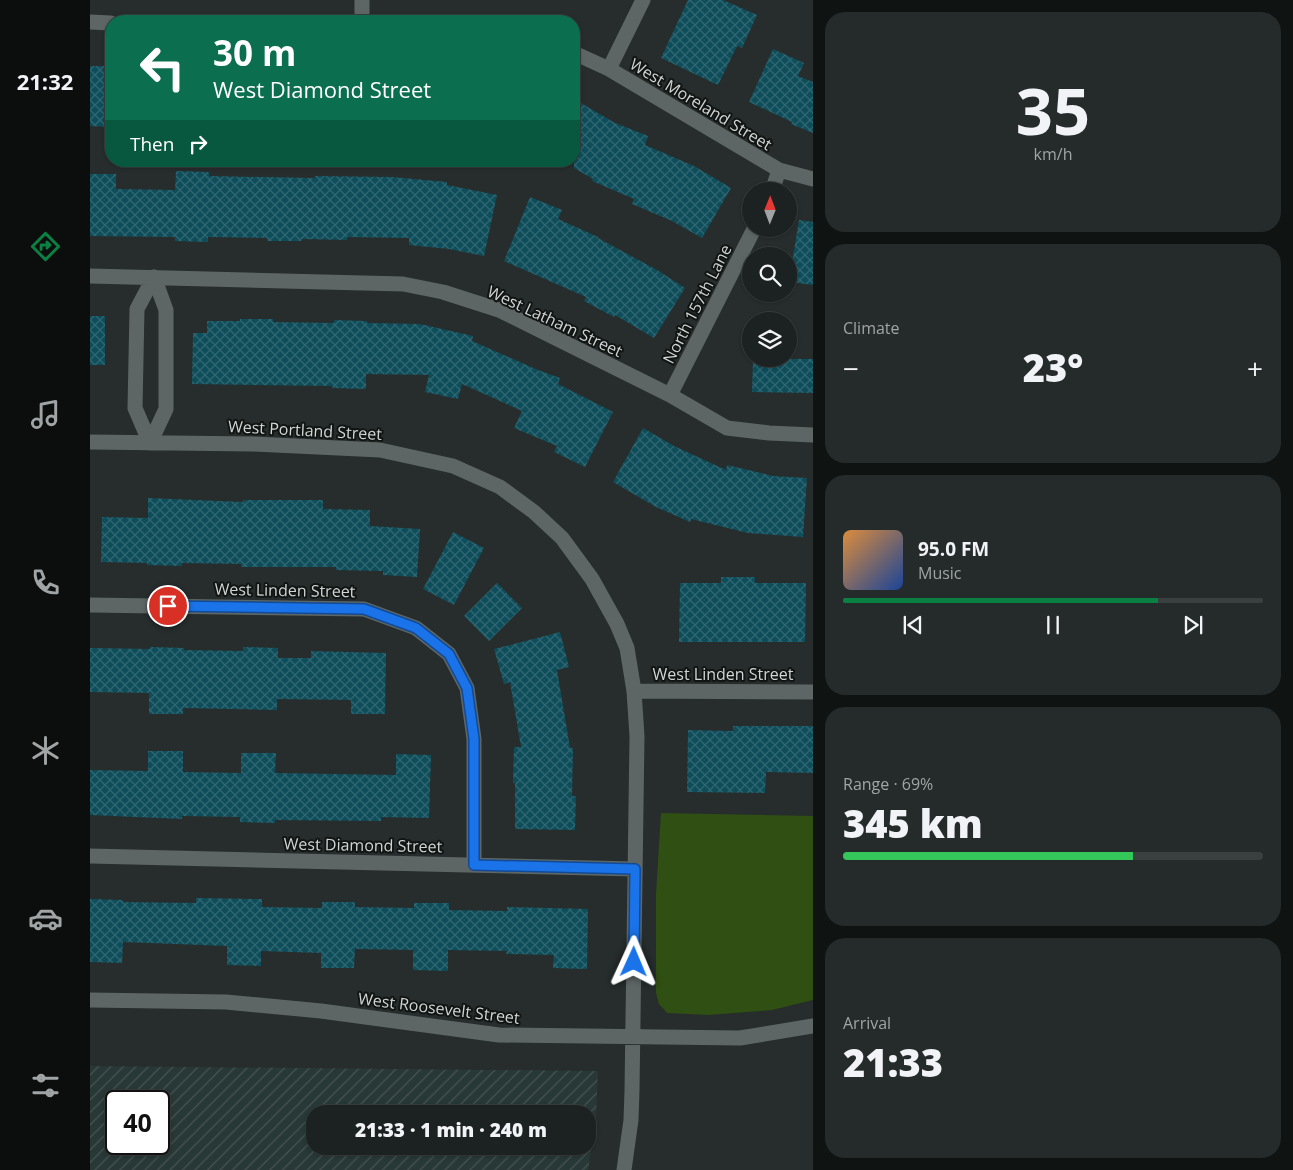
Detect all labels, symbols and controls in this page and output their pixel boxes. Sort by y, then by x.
text: 30 m [213,29,296,76]
icon: left [130,35,195,100]
street label: West Moreland Street [626,53,776,155]
text: 21:32 [17,66,73,96]
text: 35 [1016,66,1090,154]
text: West Diamond Street [213,74,431,104]
icon: right [184,130,212,158]
text: Then [130,131,174,157]
text: km/h [1034,143,1072,165]
north arrow [742,182,798,238]
map controls [742,182,797,367]
icon: directions [28,229,63,264]
street label: North 157th Lane [657,241,737,367]
button: search [742,247,797,302]
street label: West Latham Street [484,280,626,362]
button: layers [742,312,797,367]
text: Climate [843,317,900,339]
text: 23° [1023,341,1083,393]
text: − [843,349,859,387]
text: + [1247,349,1263,387]
icon: music [28,397,63,432]
street label: West Portland Street [227,415,383,445]
text: 95.0 FM [918,536,989,562]
text: Music [918,562,962,584]
icon: phone [28,565,63,600]
street label: West Linden Street [214,578,356,602]
pin [147,585,189,627]
icon: arrive [154,592,182,620]
icon: previous [899,611,927,639]
icon: pause [1039,611,1067,639]
icon: next [1179,611,1207,639]
street label: West Linden Street [653,663,794,685]
icon: climate [28,733,63,768]
text: Range · 69% [843,773,933,795]
text: 345 km [843,797,983,849]
street label: West Diamond Street [283,833,443,857]
icon: car [28,901,63,936]
position arrow [607,935,659,987]
street label: West Roosevelt Street [357,987,521,1029]
text: Arrival [843,1012,891,1034]
text: 21:33 [843,1036,943,1088]
icon: filters [28,1068,63,1103]
speed limit sign: 40 [105,1090,170,1155]
text: 21:33 · 1 min · 240 m [355,1117,547,1143]

